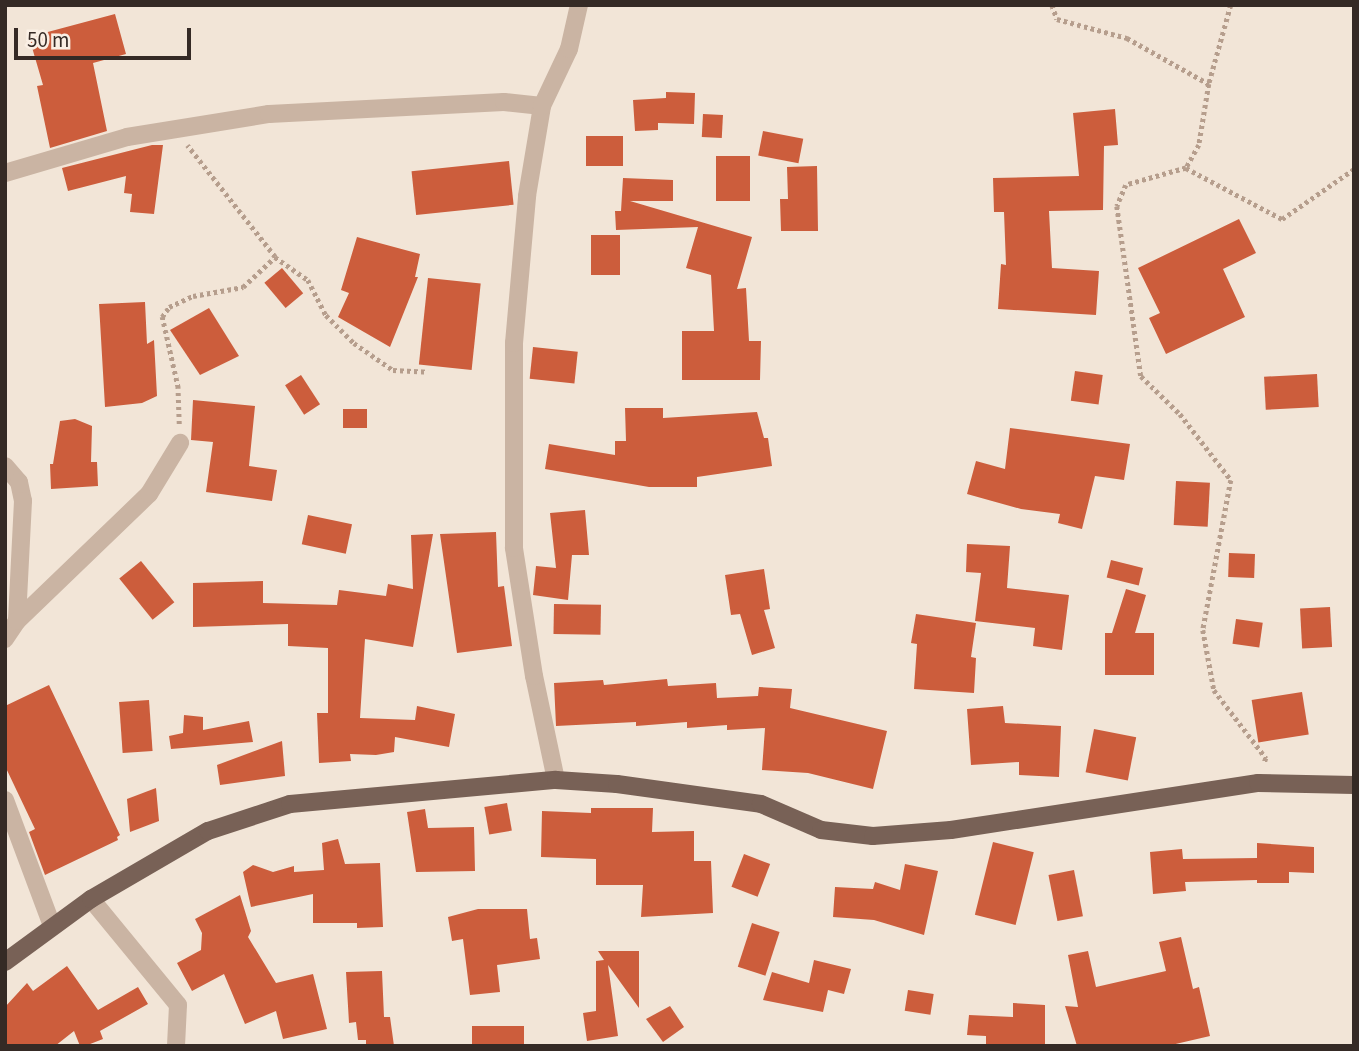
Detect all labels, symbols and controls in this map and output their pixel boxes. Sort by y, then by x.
scale bar [18,14,194,58]
text: 50 m [27,25,69,55]

